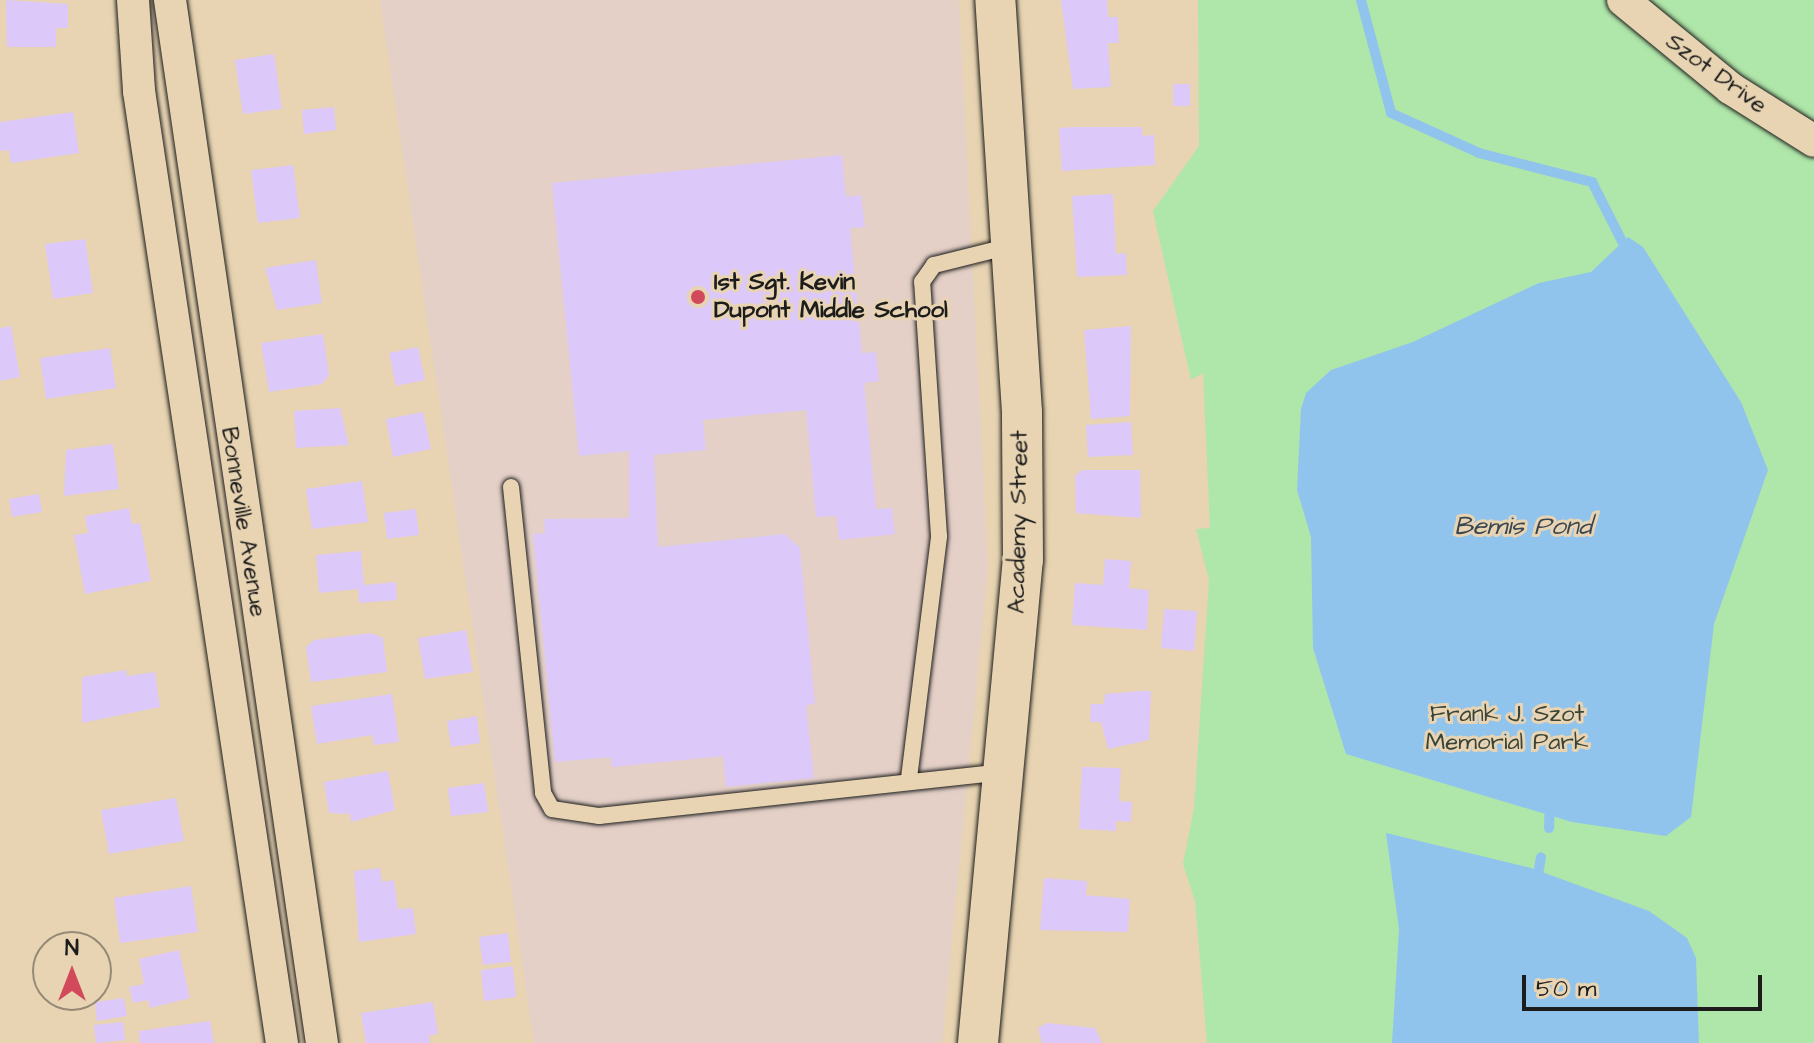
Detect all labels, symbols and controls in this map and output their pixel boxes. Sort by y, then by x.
street label: Szot Drive [1660,28,1772,120]
place label: Ist Sgt. Kevin Dupont Middle School [714,269,948,325]
marker: Ist Sgt. Kevin Dupont Middle School [689,288,707,306]
street label: Bonneville Avenue [214,425,272,619]
street label: Academy Street [1003,430,1035,614]
water label: Bemis Pond [1454,511,1592,543]
park label: Frank J. Szot Memorial Park [1426,701,1588,757]
north arrow [32,931,112,1011]
text: N [65,933,79,964]
scale bar [1526,959,1766,1009]
text: 50 m [1536,972,1596,1006]

